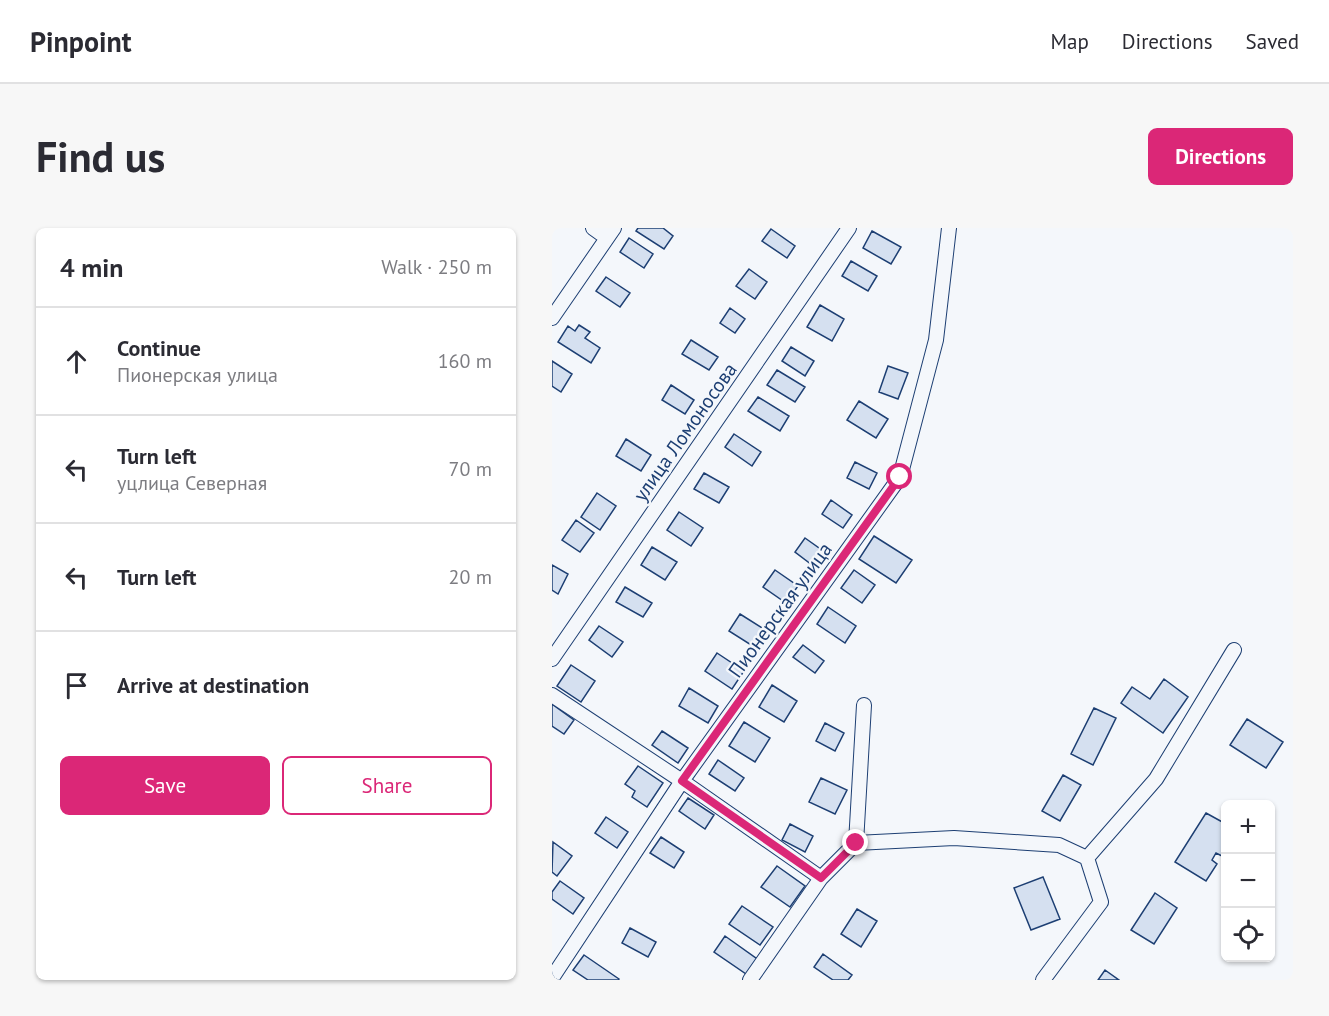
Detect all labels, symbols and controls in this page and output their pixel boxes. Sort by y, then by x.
text: Pinpoint [30,23,132,60]
text: Map [1050,28,1089,55]
text: Directions [1122,28,1213,55]
text: Saved [1246,28,1299,55]
button: Directions [1148,128,1293,185]
text: Find us [36,129,165,184]
text: 4 min [60,251,123,284]
text: Walk · 250 m [381,254,492,280]
text: Continue [117,334,201,362]
icon: ahead [60,345,93,378]
text: 160 m [438,348,492,374]
street label: улица Ломоносова [627,358,743,506]
text: Пионерская улица [117,362,278,388]
text: Turn left [117,442,197,470]
icon: left [60,453,93,486]
text: 70 m [449,456,492,482]
route start [886,463,912,489]
text: уцлица Северная [117,470,267,496]
street label: Пионерская улица [722,537,838,683]
icon: left [60,561,93,594]
text: Turn left [117,563,197,591]
text: 20 m [449,564,492,590]
icon: arrive [60,669,93,702]
text: Arrive at destination [117,671,309,699]
button: Save [60,756,270,815]
button: Share [282,756,492,815]
map controls [1221,800,1275,962]
button: + [1221,800,1275,854]
route end [842,829,868,855]
button: − [1221,854,1275,908]
button: locate [1221,908,1275,962]

